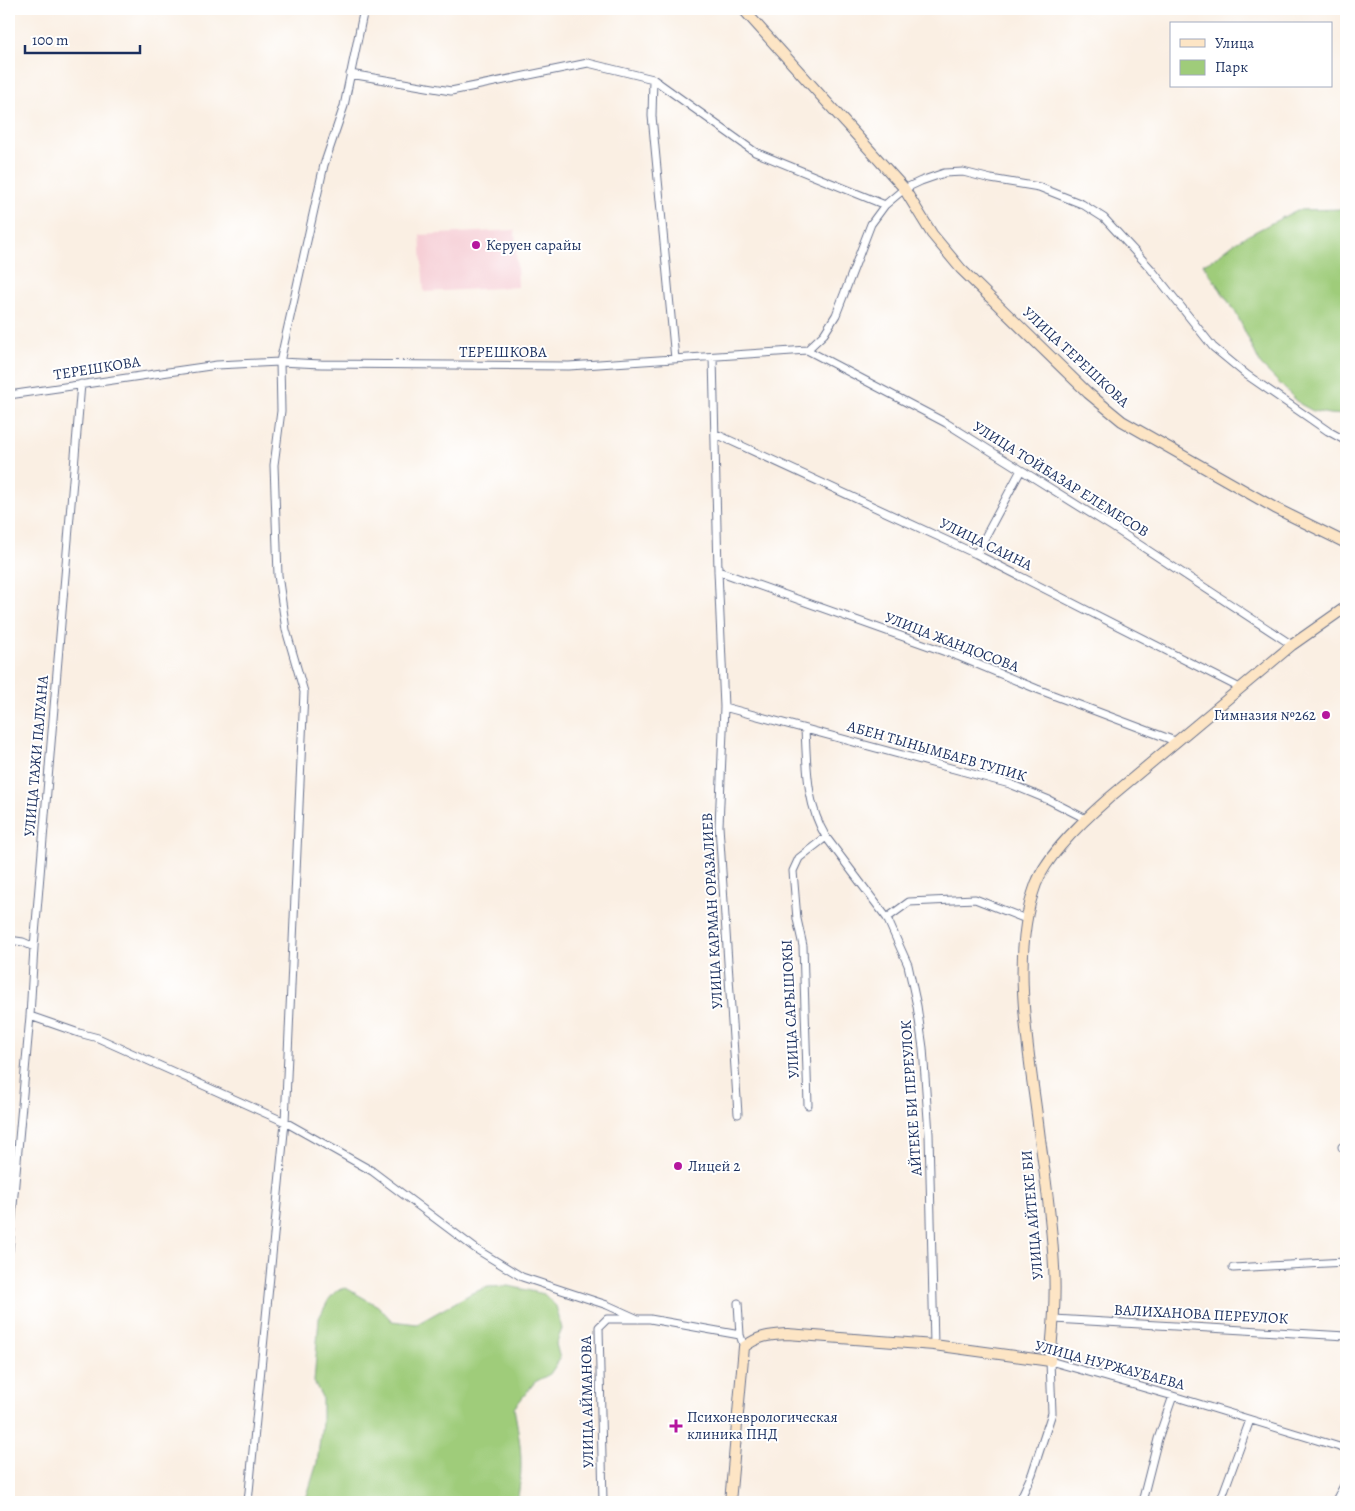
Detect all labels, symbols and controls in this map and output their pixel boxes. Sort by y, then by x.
scale bar [25,22,140,54]
legend [1170,22,1332,88]
text: 100 m [32,30,69,50]
text: Улица [1215,33,1254,53]
text: Парк [1215,57,1248,77]
place label: Керуен сарайы [486,235,582,255]
marker: Керуен сарайы [470,239,482,251]
street label: УЛИЦА ТЕРЕШКОВА [1018,302,1134,412]
street label: ТЕРЕШКОВА [459,342,547,362]
street label: ТЕРЕШКОВА [52,351,142,385]
street label: УЛИЦА ТОЙБАЗАР ЕЛЕМЕСОВ [969,416,1153,542]
street label: УЛИЦА САИНА [936,513,1036,575]
street label: УЛИЦА ЖАНДОСОВА [882,607,1022,677]
street label: УЛИЦА ТАЖИ ПАЛУАНА [19,674,53,838]
place label: Гимназия №262 [1214,705,1316,725]
marker: Гимназия №262 [1320,709,1332,721]
street label: АБЕН ТЫНЫМБАЕВ ТУПИК [844,716,1029,786]
street label: УЛИЦА КАРМАН ОРАЗАЛИЕВ [697,812,727,1010]
street label: УЛИЦА САРЫШОКЫ [776,939,804,1079]
street label: АЙТЕКЕ БИ ПЕРЕУЛОК [896,1019,926,1177]
street label: УЛИЦА АЙТЕКЕ БИ [1016,1149,1048,1281]
place label: Лицей 2 [688,1156,740,1176]
marker: Лицей 2 [672,1160,684,1172]
street label: ВАЛИХАНОВА ПЕРЕУЛОК [1113,1299,1289,1329]
street label: УЛИЦА АЙМАНОВА [576,1335,598,1468]
street label: УЛИЦА НУРЖАУБАЕВА [1033,1335,1187,1395]
place label: Психоневрологическая клиника ПНД [687,1407,838,1444]
marker: Психоневрологическая клиника ПНД [669,1419,683,1433]

